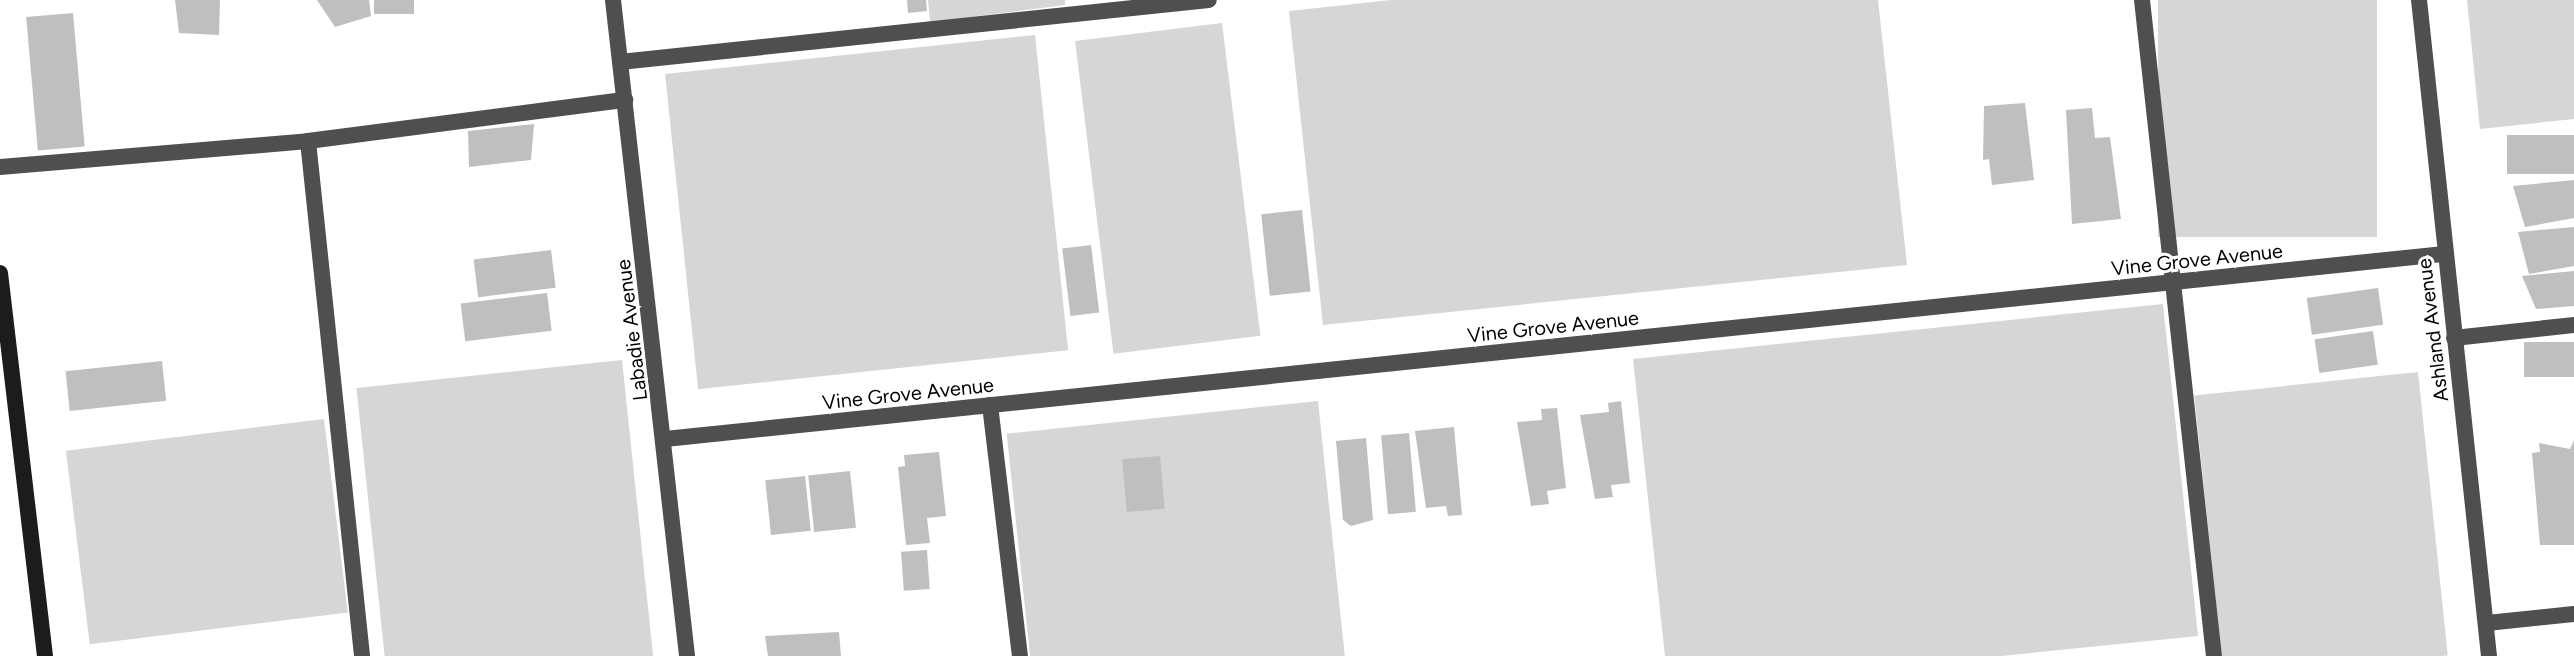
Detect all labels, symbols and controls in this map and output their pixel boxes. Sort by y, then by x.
street label: Vine Grove Avenue [2110,239,2284,281]
street label: Ashland Avenue [2412,257,2454,403]
street label: Labadie Avenue [611,258,653,402]
street label: Vine Grove Avenue [1466,306,1640,348]
street label: Vine Grove Avenue [821,373,995,415]

